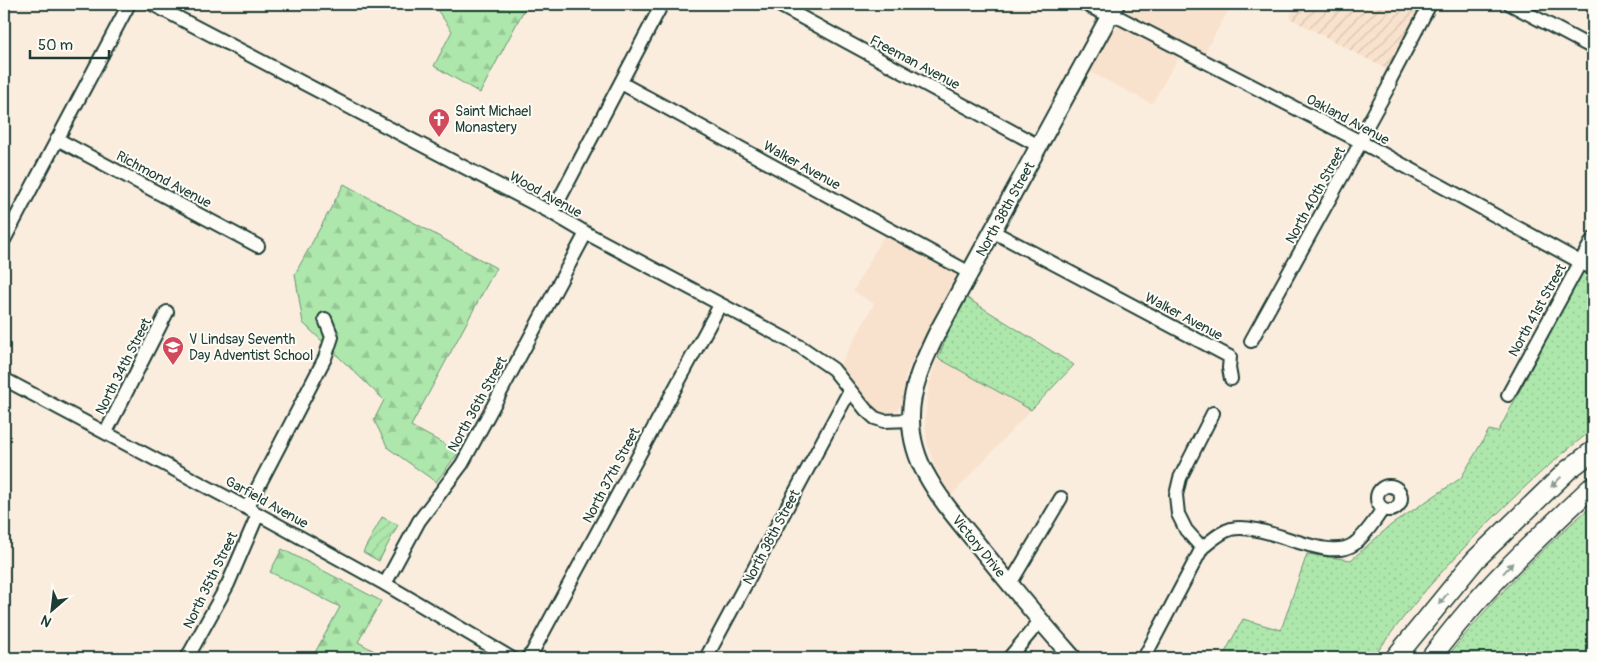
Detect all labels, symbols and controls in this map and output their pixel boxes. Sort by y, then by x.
scale bar [30,28,109,60]
street label: Freeman Avenue [867,32,963,93]
text: 50 m [38,36,73,55]
street label: Oakland Avenue [1303,90,1392,148]
place label: Saint Michael Monastery [455,103,531,136]
church icon: Saint Michael Monastery [427,107,451,138]
street label: Walker Avenue [760,137,843,194]
street label: North 40th Street [1282,144,1349,247]
street label: Richmond Avenue [113,147,214,212]
street label: North 38th Street [972,159,1039,259]
street label: Wood Avenue [507,168,585,221]
street label: North 41st Street [1505,260,1570,360]
street label: Walker Avenue [1142,289,1226,344]
street label: North 34th Street [92,315,155,417]
place label: V Lindsay Seventh Day Adventist School [189,331,313,364]
school or university icon: V Lindsay Seventh Day Adventist School [161,335,185,366]
street label: North 36th Street [444,353,511,455]
street label: North 37th Street [579,424,644,526]
street label: Garfield Avenue [222,473,311,532]
one-way arrow [1550,476,1562,488]
street label: North 38th Street [739,486,804,588]
street label: Victory Drive [948,512,1009,581]
street label: North 35th Street [180,529,241,632]
one-way arrow [1502,562,1514,574]
north arrow [28,584,78,634]
one-way arrow [1438,592,1449,605]
text: N [38,611,54,631]

